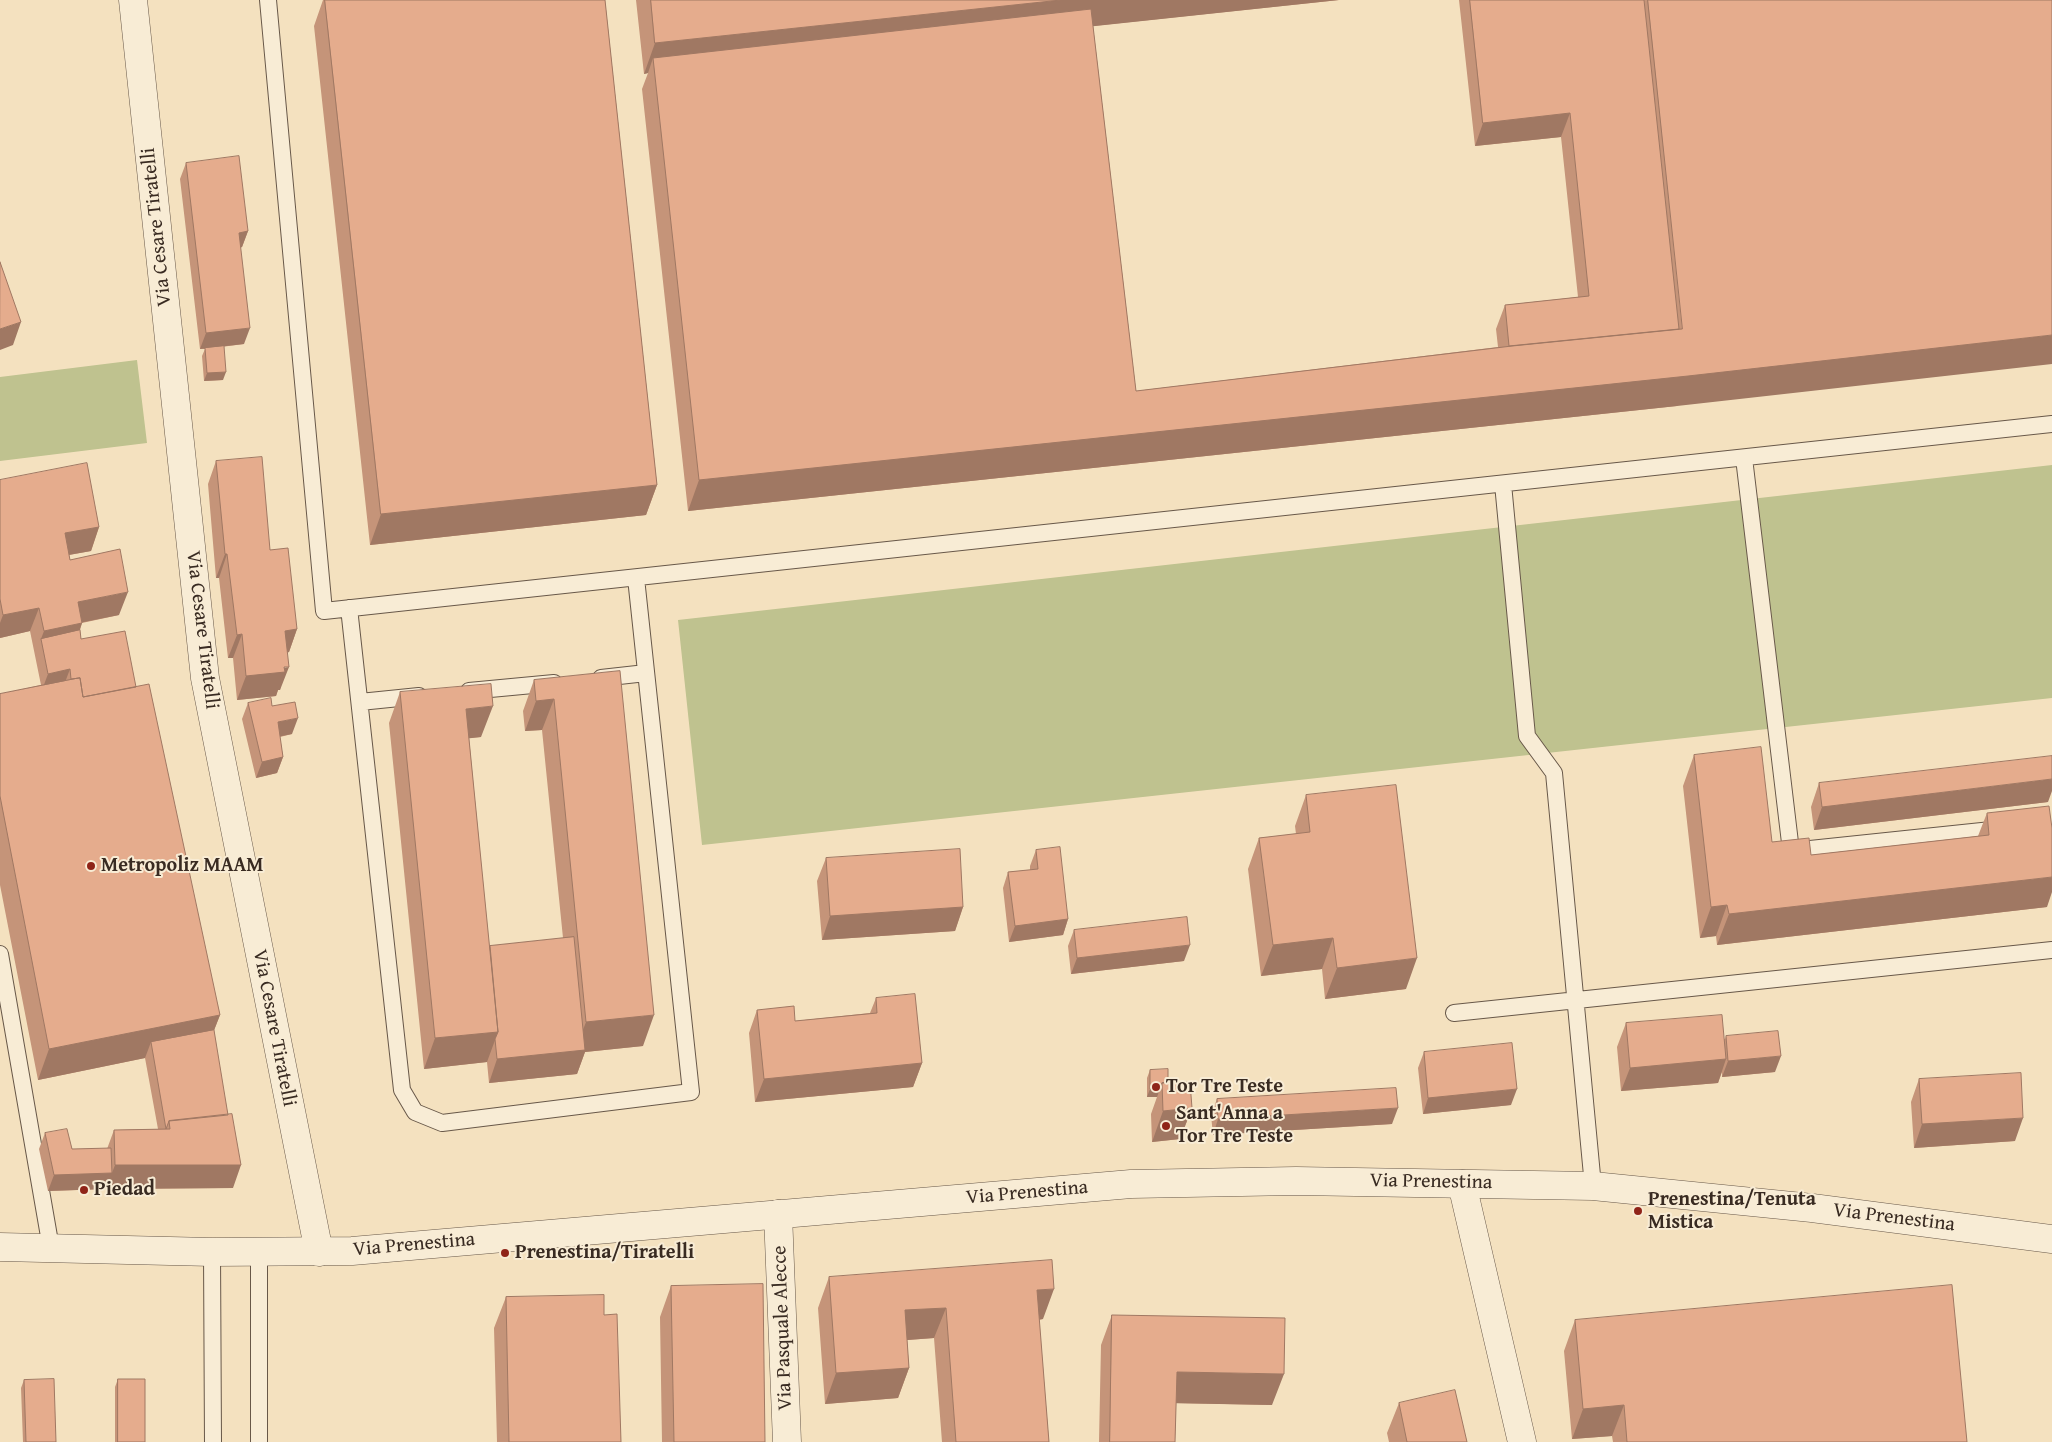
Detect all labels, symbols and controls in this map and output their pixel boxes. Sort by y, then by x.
street label: Via Cesare Tiratelli [137,146,177,308]
street label: Via Cesare Tiratelli [180,549,224,711]
place label: Metropoliz MAAM [101,854,263,878]
marker: Metropoliz MAAM [85,860,97,872]
street label: Via Cesare Tiratelli [247,947,301,1109]
place label: Tor Tre Teste [1166,1075,1283,1099]
marker: Tor Tre Teste [1150,1081,1162,1093]
place label: Sant'Anna a Tor Tre Teste [1176,1102,1293,1149]
marker: Sant'Anna a Tor Tre Teste [1160,1120,1172,1132]
street label: Via Prenestina [1370,1169,1492,1195]
street label: Via Prenestina [965,1176,1089,1210]
place label: Piedad [94,1178,155,1202]
marker: Piedad [78,1184,90,1196]
place label: Prenestina/Tenuta Mistica [1648,1188,1816,1235]
street label: Via Prenestina [1832,1199,1956,1237]
marker: Prenestina/Tenuta Mistica [1632,1205,1644,1217]
street label: Via Prenestina [352,1228,476,1262]
place label: Prenestina/Tiratelli [515,1241,694,1265]
street label: Via Pasquale Alecce [768,1245,798,1411]
marker: Prenestina/Tiratelli [499,1247,511,1259]

